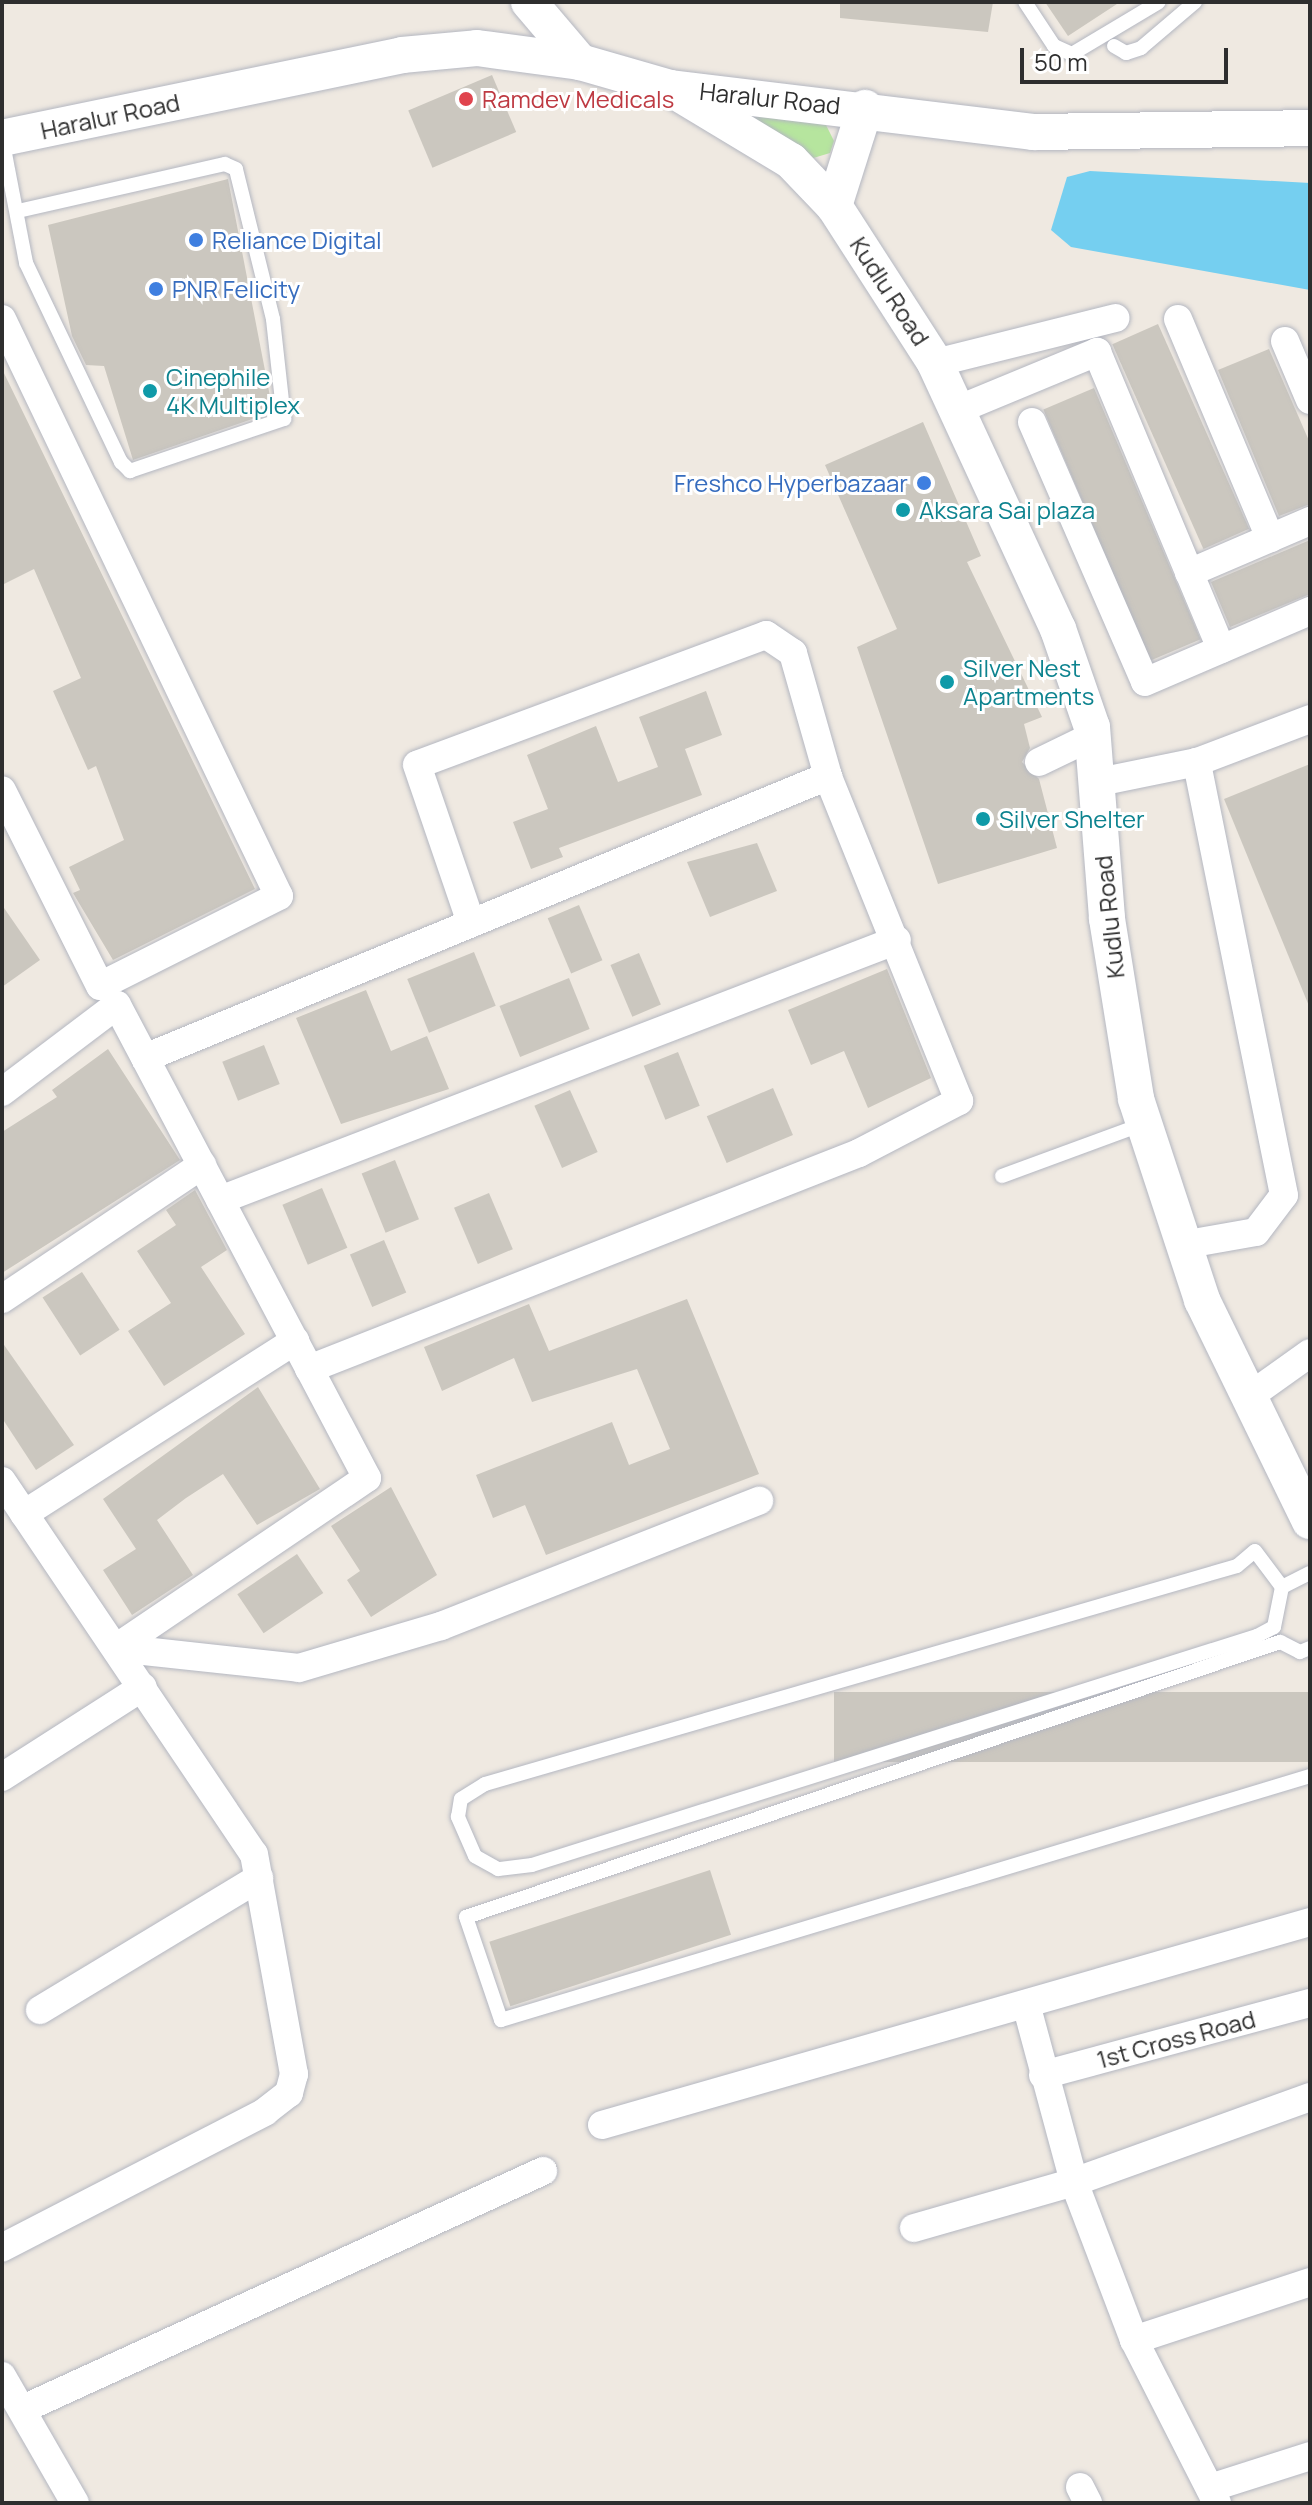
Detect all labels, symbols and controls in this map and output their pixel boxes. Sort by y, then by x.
scale bar [1024,32,1232,82]
text: 50 m [1034,45,1088,78]
street label: Haralur Road [698,76,842,120]
place label: Ramdev Medicals [482,85,674,113]
street label: Haralur Road [38,87,182,145]
marker: Ramdev Medicals [457,90,475,108]
place label: Reliance Digital [212,226,382,254]
marker: Reliance Digital [187,231,205,249]
street label: Kudlu Road [844,231,936,351]
place label: PNR Felicity [172,275,300,303]
marker: PNR Felicity [147,280,165,298]
place label: Cinephile 4K Multiplex [166,363,300,419]
marker: Cinephile 4K Multiplex [141,382,159,400]
place label: Freshco Hyperbazaar [674,469,908,497]
marker: Freshco Hyperbazaar [915,474,933,492]
place label: Aksara Sai plaza [919,496,1095,524]
marker: Aksara Sai plaza [894,501,912,519]
place label: Silver Nest Apartments [963,654,1094,710]
marker: Silver Nest Apartments [938,673,956,691]
place label: Silver Shelter [999,805,1145,833]
marker: Silver Shelter [974,810,992,828]
street label: Kudlu Road [1088,854,1130,980]
street label: 1st Cross Road [1094,2004,1258,2074]

